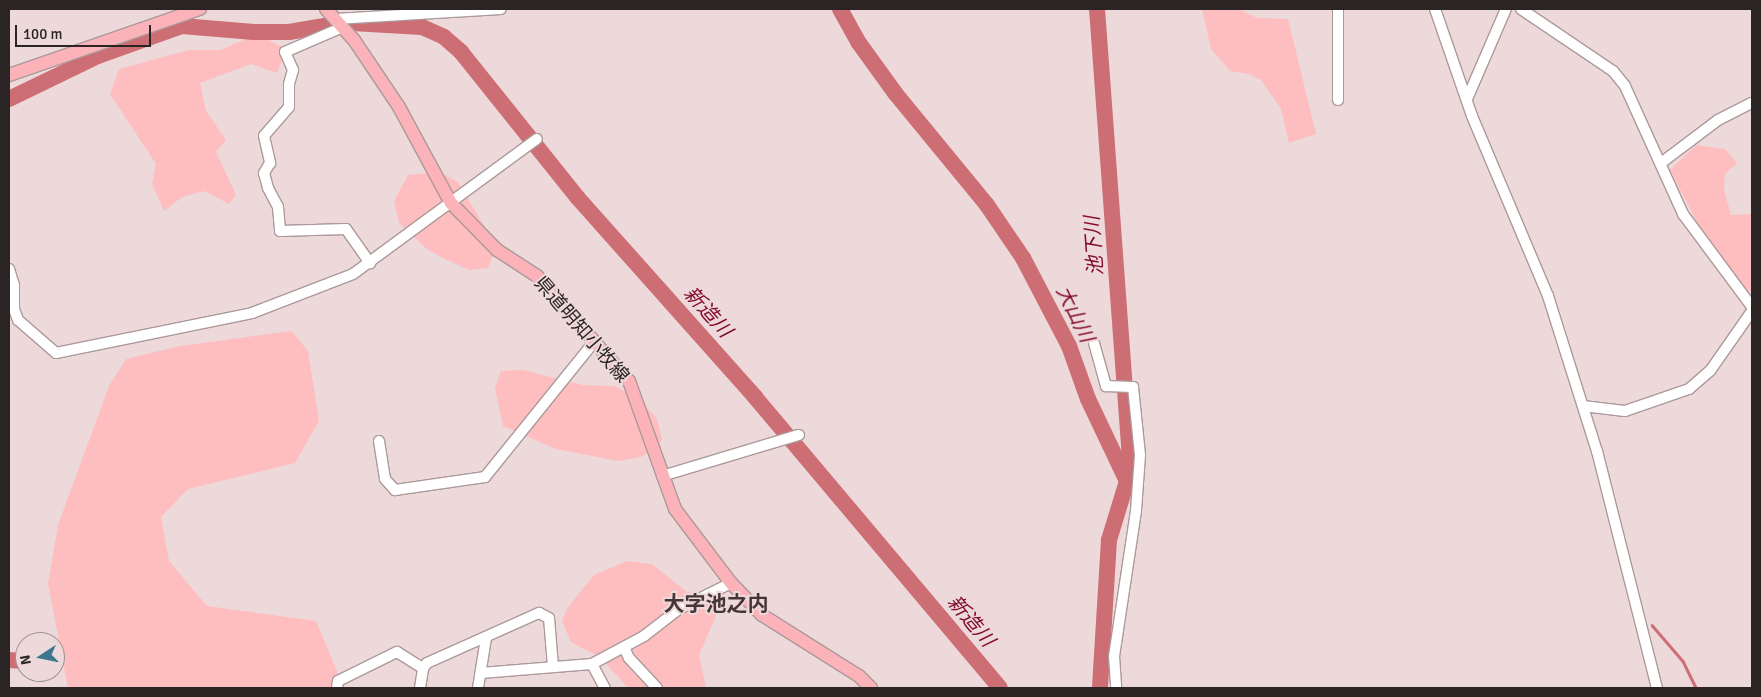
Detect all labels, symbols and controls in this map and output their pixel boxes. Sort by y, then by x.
scale bar [18,15,154,47]
text: 100 m [23,25,63,43]
water label: 池下川 [1080,215,1108,277]
street label: 県道明知小牧線 [529,272,633,388]
water label: 新造川 [679,282,737,342]
water label: 大山川 [1051,282,1099,346]
water label: 新造川 [943,590,999,652]
district label: 大字池之内 [664,591,768,617]
north arrow [15,632,65,682]
text: N [16,653,35,666]

